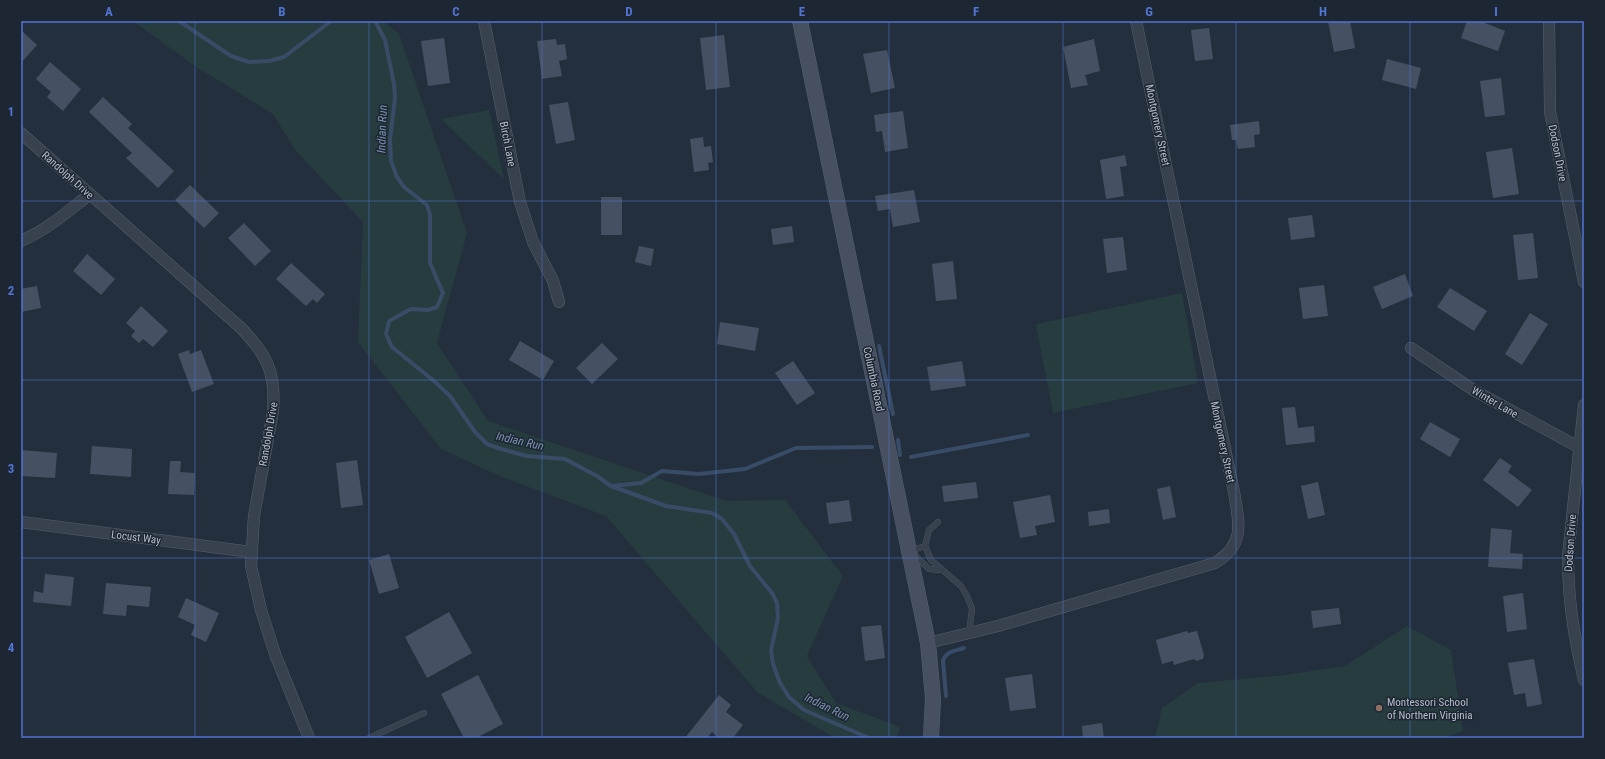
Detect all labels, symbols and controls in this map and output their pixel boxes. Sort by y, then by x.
text: A [105,4,113,19]
text: B [278,4,286,19]
text: C [452,4,460,19]
text: D [625,4,633,19]
text: E [799,4,806,19]
text: F [973,4,979,19]
text: G [1145,4,1153,19]
text: H [1319,4,1327,19]
text: I [1494,4,1498,19]
street label: Montgomery Street [1143,83,1173,167]
text: 1 [8,104,14,119]
water label: Indian Run [374,104,390,153]
street label: Birch Lane [497,120,518,168]
street label: Dodson Drive [1546,124,1569,183]
street label: Randolph Drive [39,149,96,202]
text: 2 [8,283,15,298]
street label: Columbia Road [860,346,887,413]
street label: Winter Lane [1469,384,1520,421]
street label: Montgomery Street [1208,400,1238,484]
street label: Randolph Drive [256,401,281,467]
water label: Indian Run [495,429,545,453]
text: 3 [8,461,14,476]
street label: Dodson Drive [1562,514,1579,572]
street label: Locust Way [110,528,162,547]
text: 4 [8,640,15,655]
water label: Indian Run [802,690,852,724]
place label: Montessori School of Northern Virginia [1387,696,1472,722]
marker: Montessori School of Northern Virginia [1374,703,1384,713]

